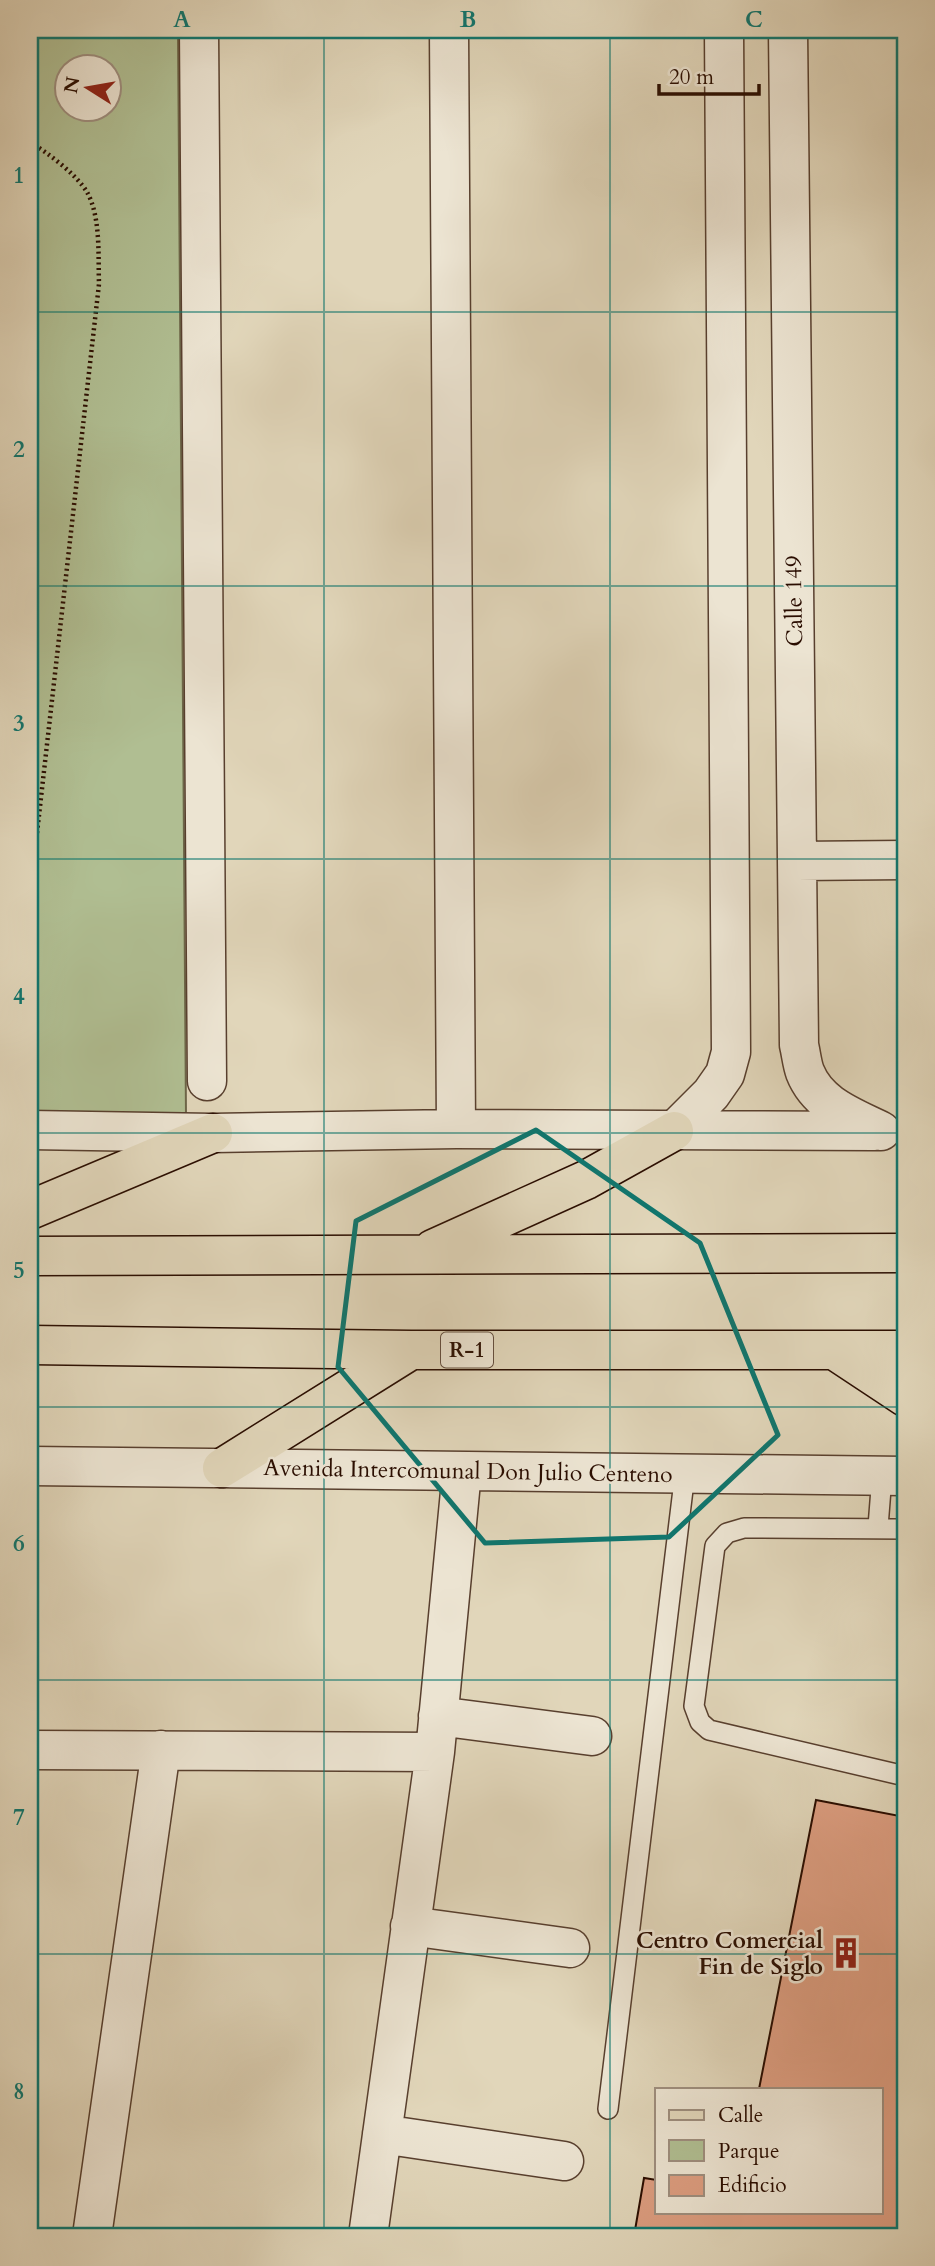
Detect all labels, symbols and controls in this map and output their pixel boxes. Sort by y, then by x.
text: A [173,4,191,35]
text: B [460,4,476,35]
text: C [745,4,763,35]
north arrow [52,52,122,122]
scale bar [659,52,758,96]
text: 20 m [669,63,714,92]
text: N [58,74,87,96]
text: 1 [13,160,25,191]
text: 2 [13,434,25,465]
street label: Calle 149 [778,555,810,647]
text: 3 [13,708,25,739]
text: 4 [13,981,25,1012]
text: 5 [13,1255,25,1286]
road number: R-1 [441,1332,493,1368]
street label: Avenida Intercomunal Don Julio Centeno [263,1452,673,1490]
text: 6 [13,1528,25,1559]
text: 7 [13,1802,25,1833]
place label: Centro Comercial Fin de Siglo [636,1925,823,1982]
building icon: Centro Comercial Fin de Siglo [829,1936,863,1970]
text: 8 [13,2076,25,2107]
legend [655,2088,883,2214]
text: Calle [718,2101,763,2130]
text: Parque [718,2137,779,2166]
text: Edificio [718,2171,787,2200]

